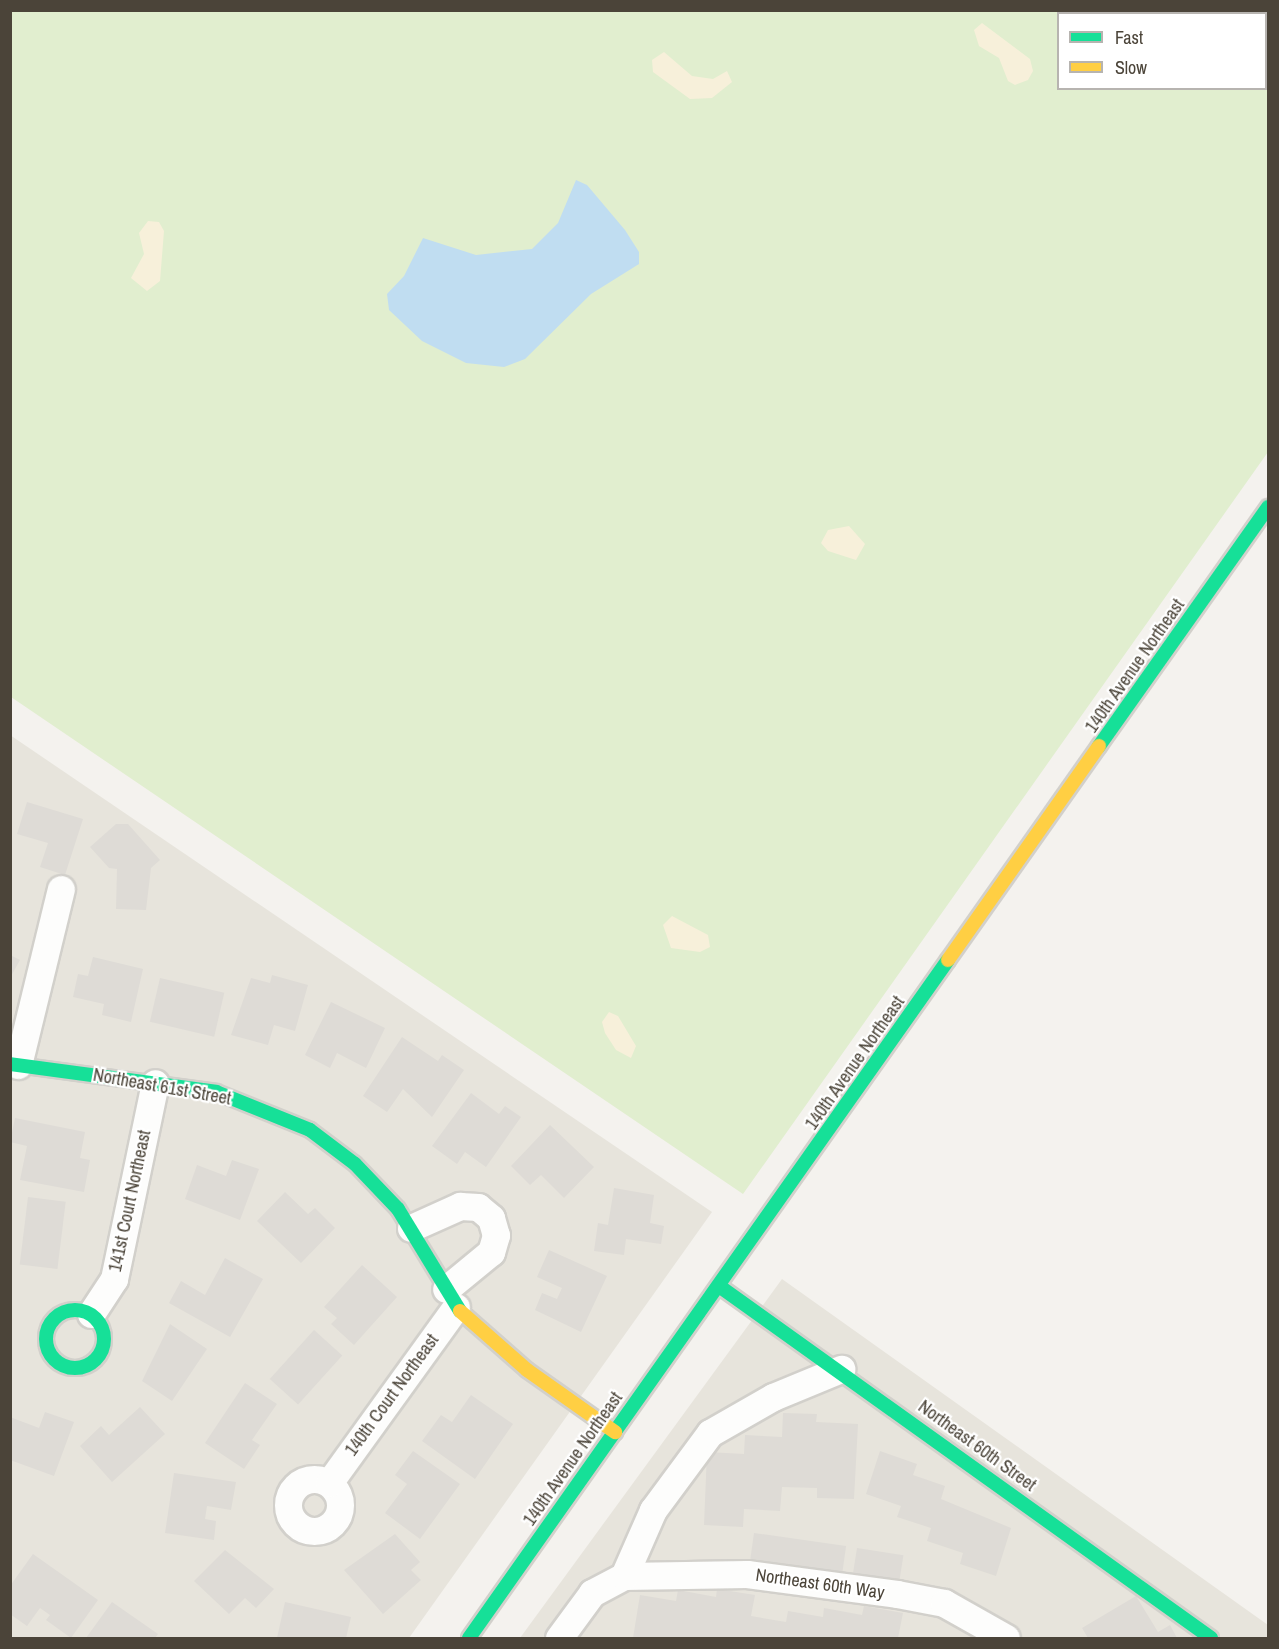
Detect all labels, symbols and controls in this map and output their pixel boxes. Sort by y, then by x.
legend [1057,12,1267,90]
text: Fast [1115,25,1143,50]
text: Slow [1115,55,1147,80]
street label: 140th Avenue Northeast [1081,595,1189,737]
street label: 140th Avenue Northeast [801,992,909,1134]
street label: Northeast 61st Street [91,1064,233,1110]
street label: 141st Court Northeast [104,1128,156,1274]
street label: 140th Court Northeast [341,1330,443,1460]
street label: 140th Avenue Northeast [519,1388,627,1530]
street label: Northeast 60th Street [914,1396,1040,1496]
street label: Northeast 60th Way [754,1564,886,1604]

